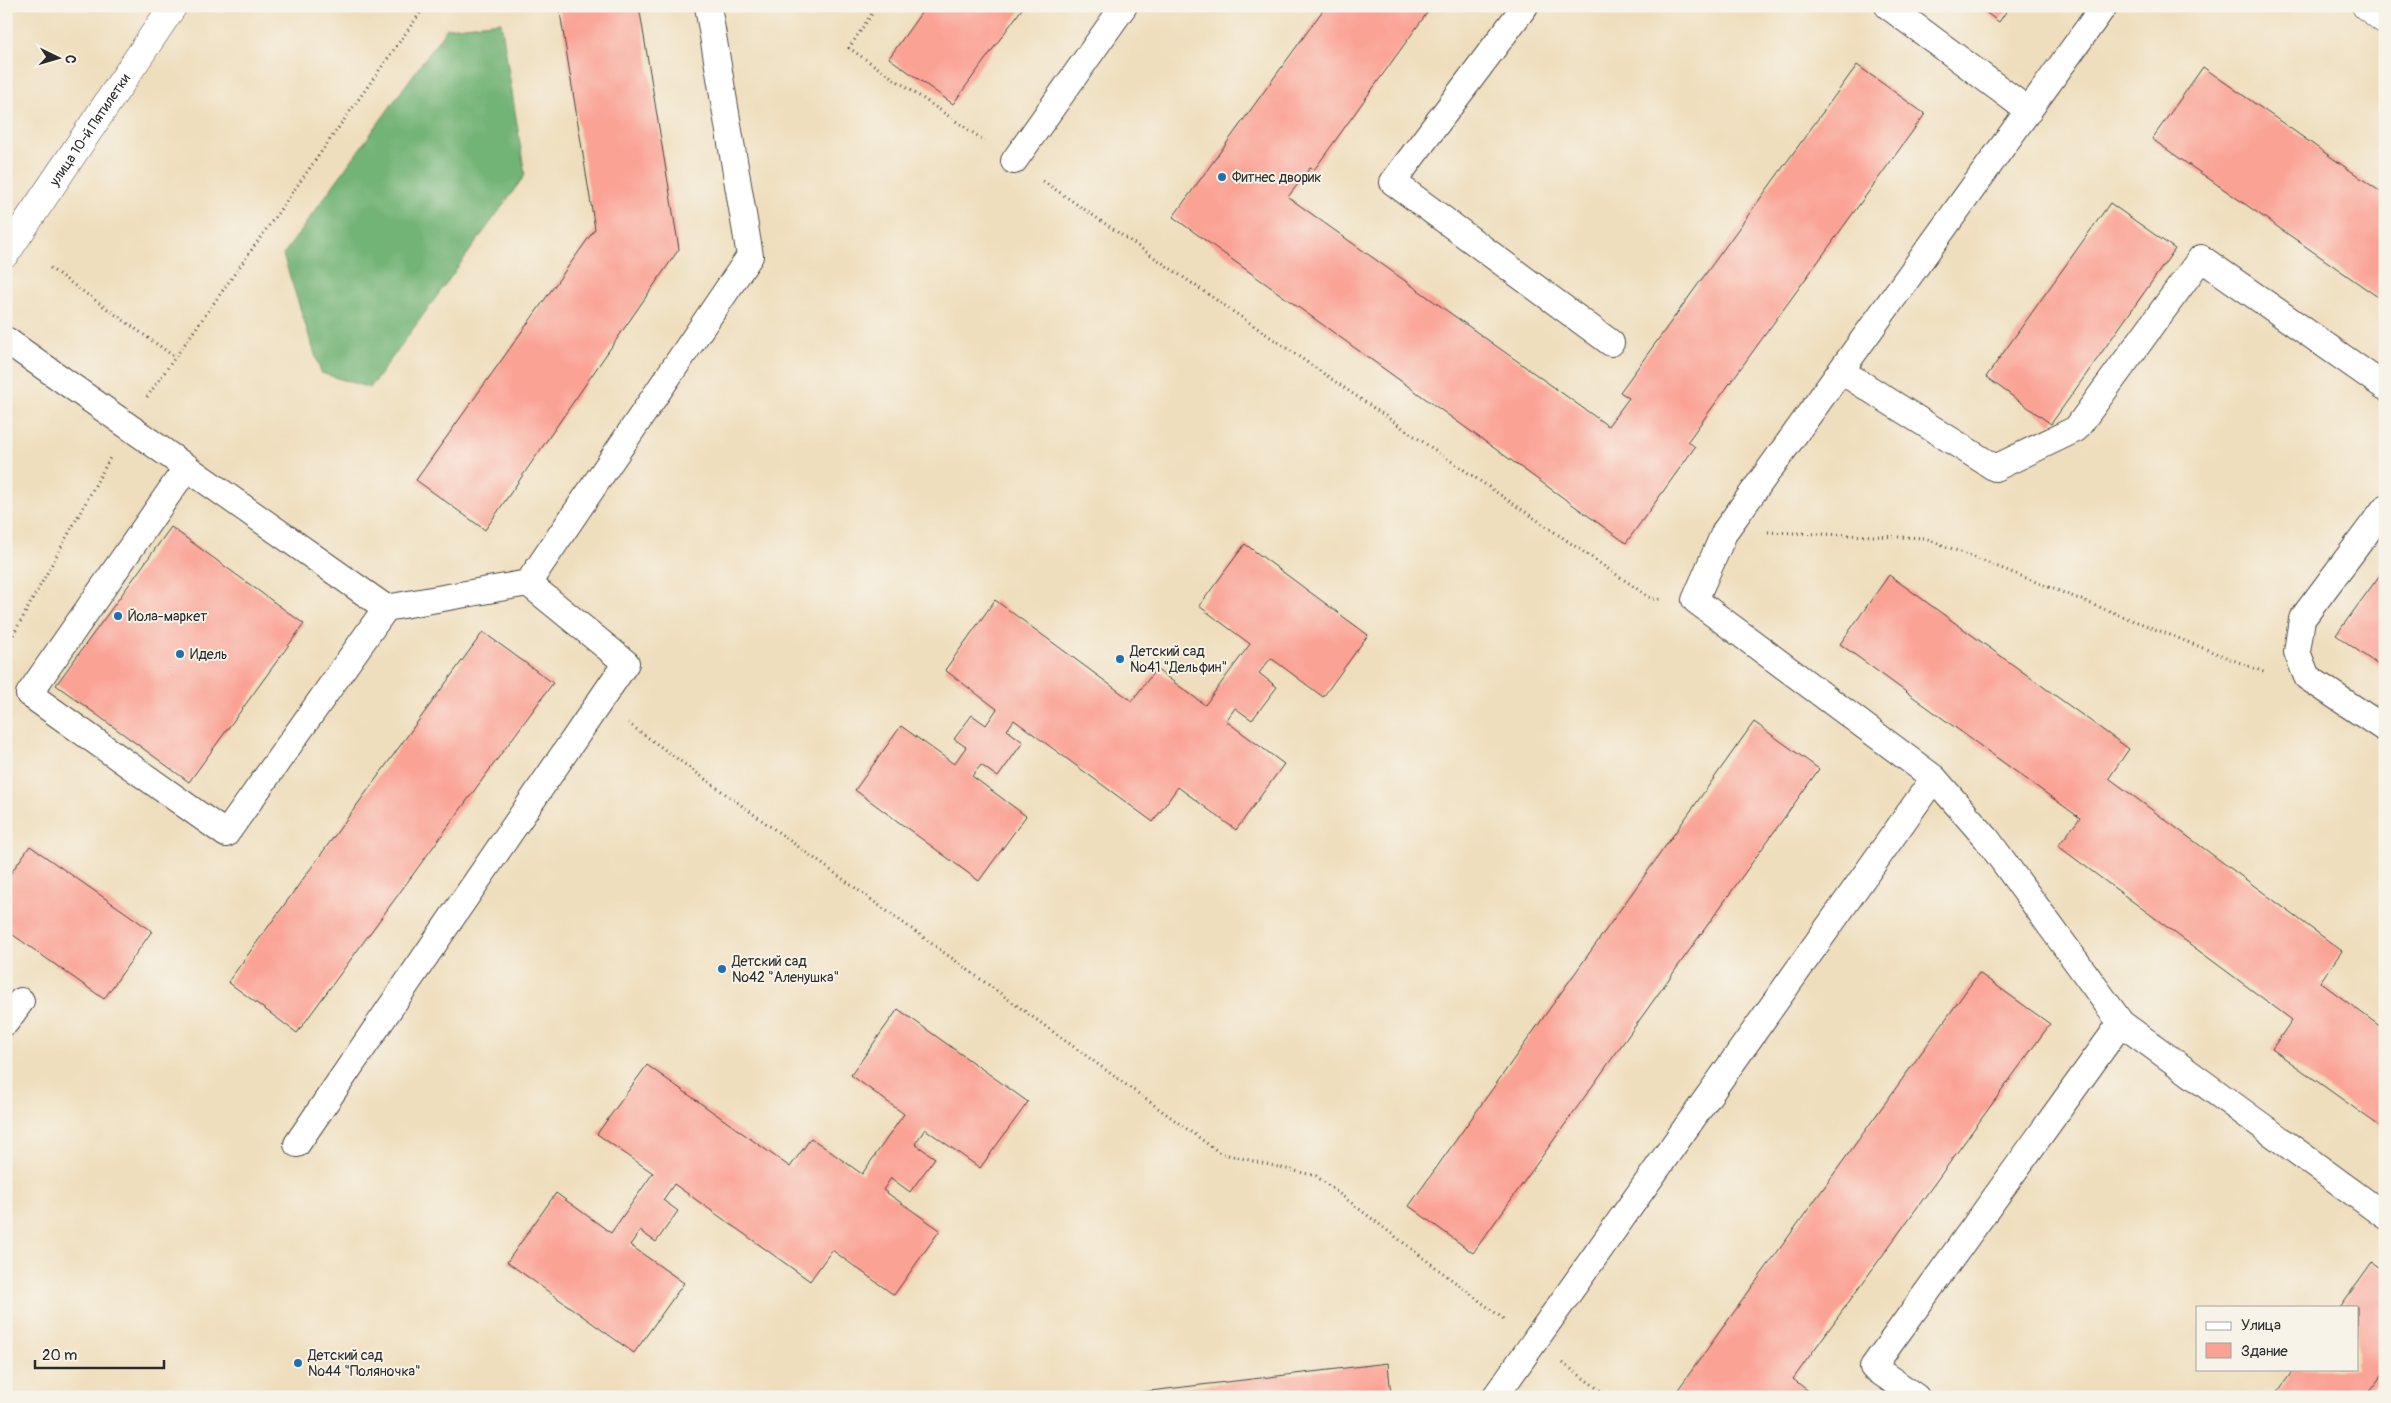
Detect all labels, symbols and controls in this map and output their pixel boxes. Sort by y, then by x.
north arrow [32,32,82,82]
text: С [62,54,79,64]
street label: улица 10-й Пятилетки [45,71,134,190]
place label: Фитнес дворик [1232,169,1322,186]
marker: Фитнес дворик [1216,171,1228,183]
place label: Йола-маркет [128,608,207,625]
marker: Йола-маркет [112,610,124,622]
place label: Детский сад №41 "Дельфин" [1129,643,1227,676]
place label: Идель [190,646,228,663]
marker: Идель [174,648,186,660]
marker: Детский сад №41 "Дельфин" [1114,653,1126,665]
place label: Детский сад №42 "Аленушка" [731,953,839,986]
marker: Детский сад №42 "Аленушка" [716,963,728,975]
legend [2196,1306,2358,1370]
text: Улица [2241,1316,2281,1335]
scale bar [35,1338,164,1370]
text: Здание [2241,1342,2288,1361]
text: 20 m [42,1346,77,1365]
place label: Детский сад №44 "Поляночка" [307,1347,421,1380]
marker: Детский сад №44 "Поляночка" [292,1357,304,1369]

